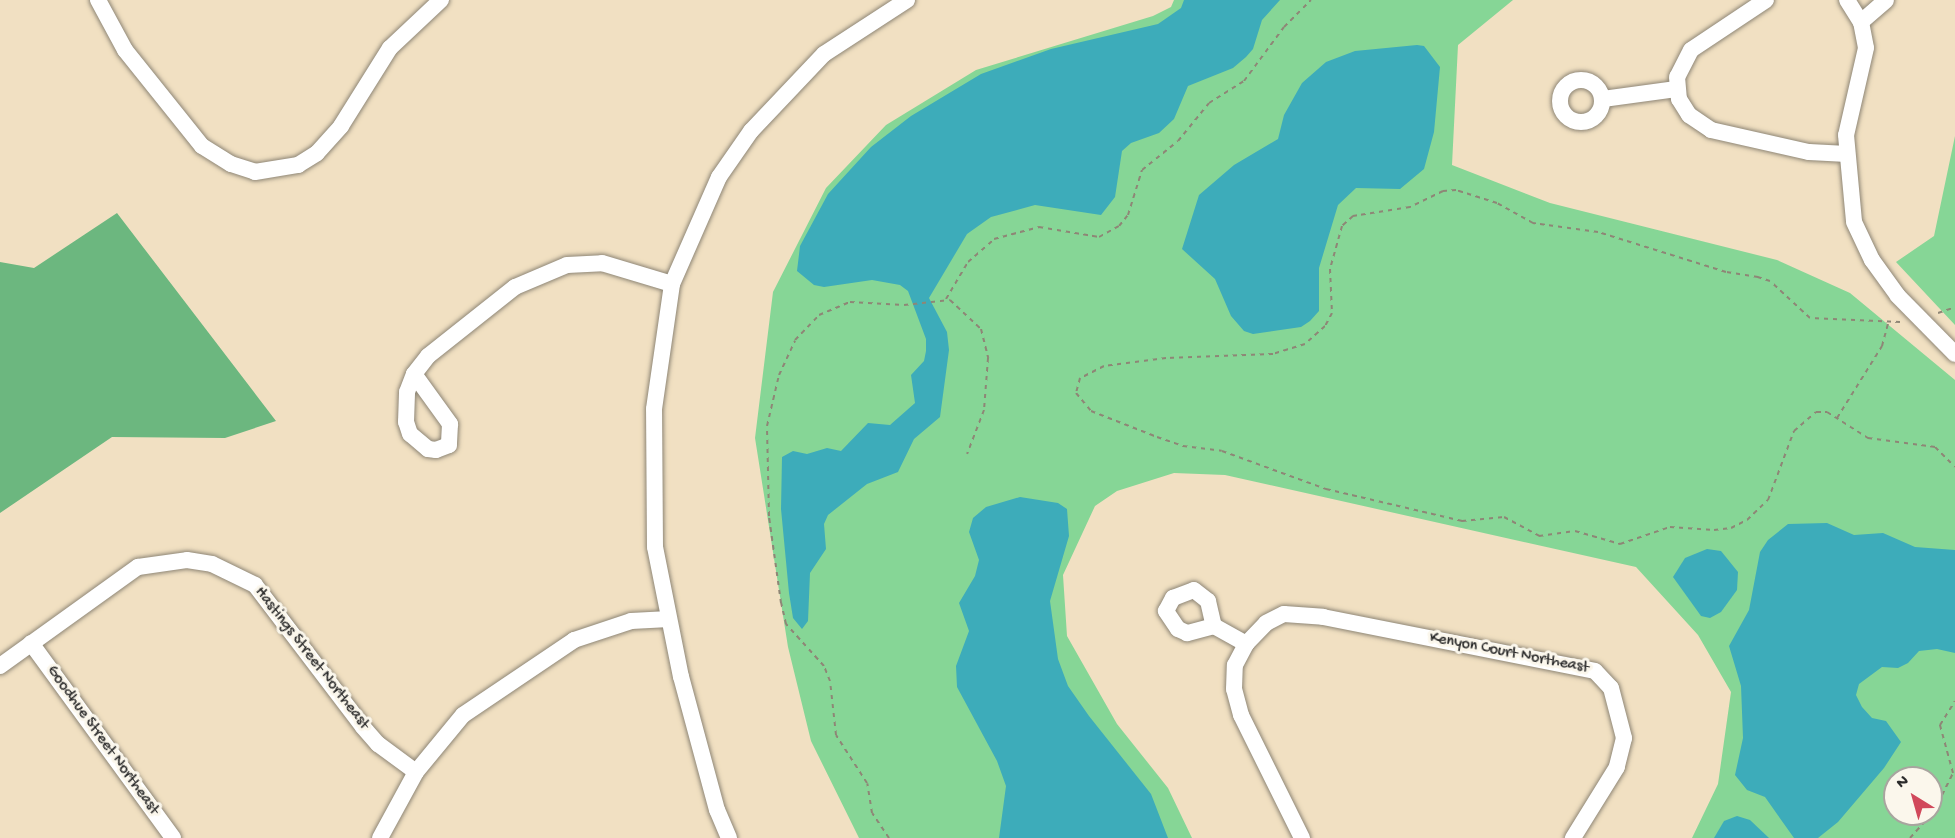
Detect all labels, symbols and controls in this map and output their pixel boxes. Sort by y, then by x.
street label: Hastings Street Northeast [249,584,373,734]
street label: Kenyon Court Northeast [1428,629,1590,679]
street label: Goodhue Street Northeast [41,663,163,819]
north arrow [1883,766,1943,826]
text: N [1893,772,1913,794]

